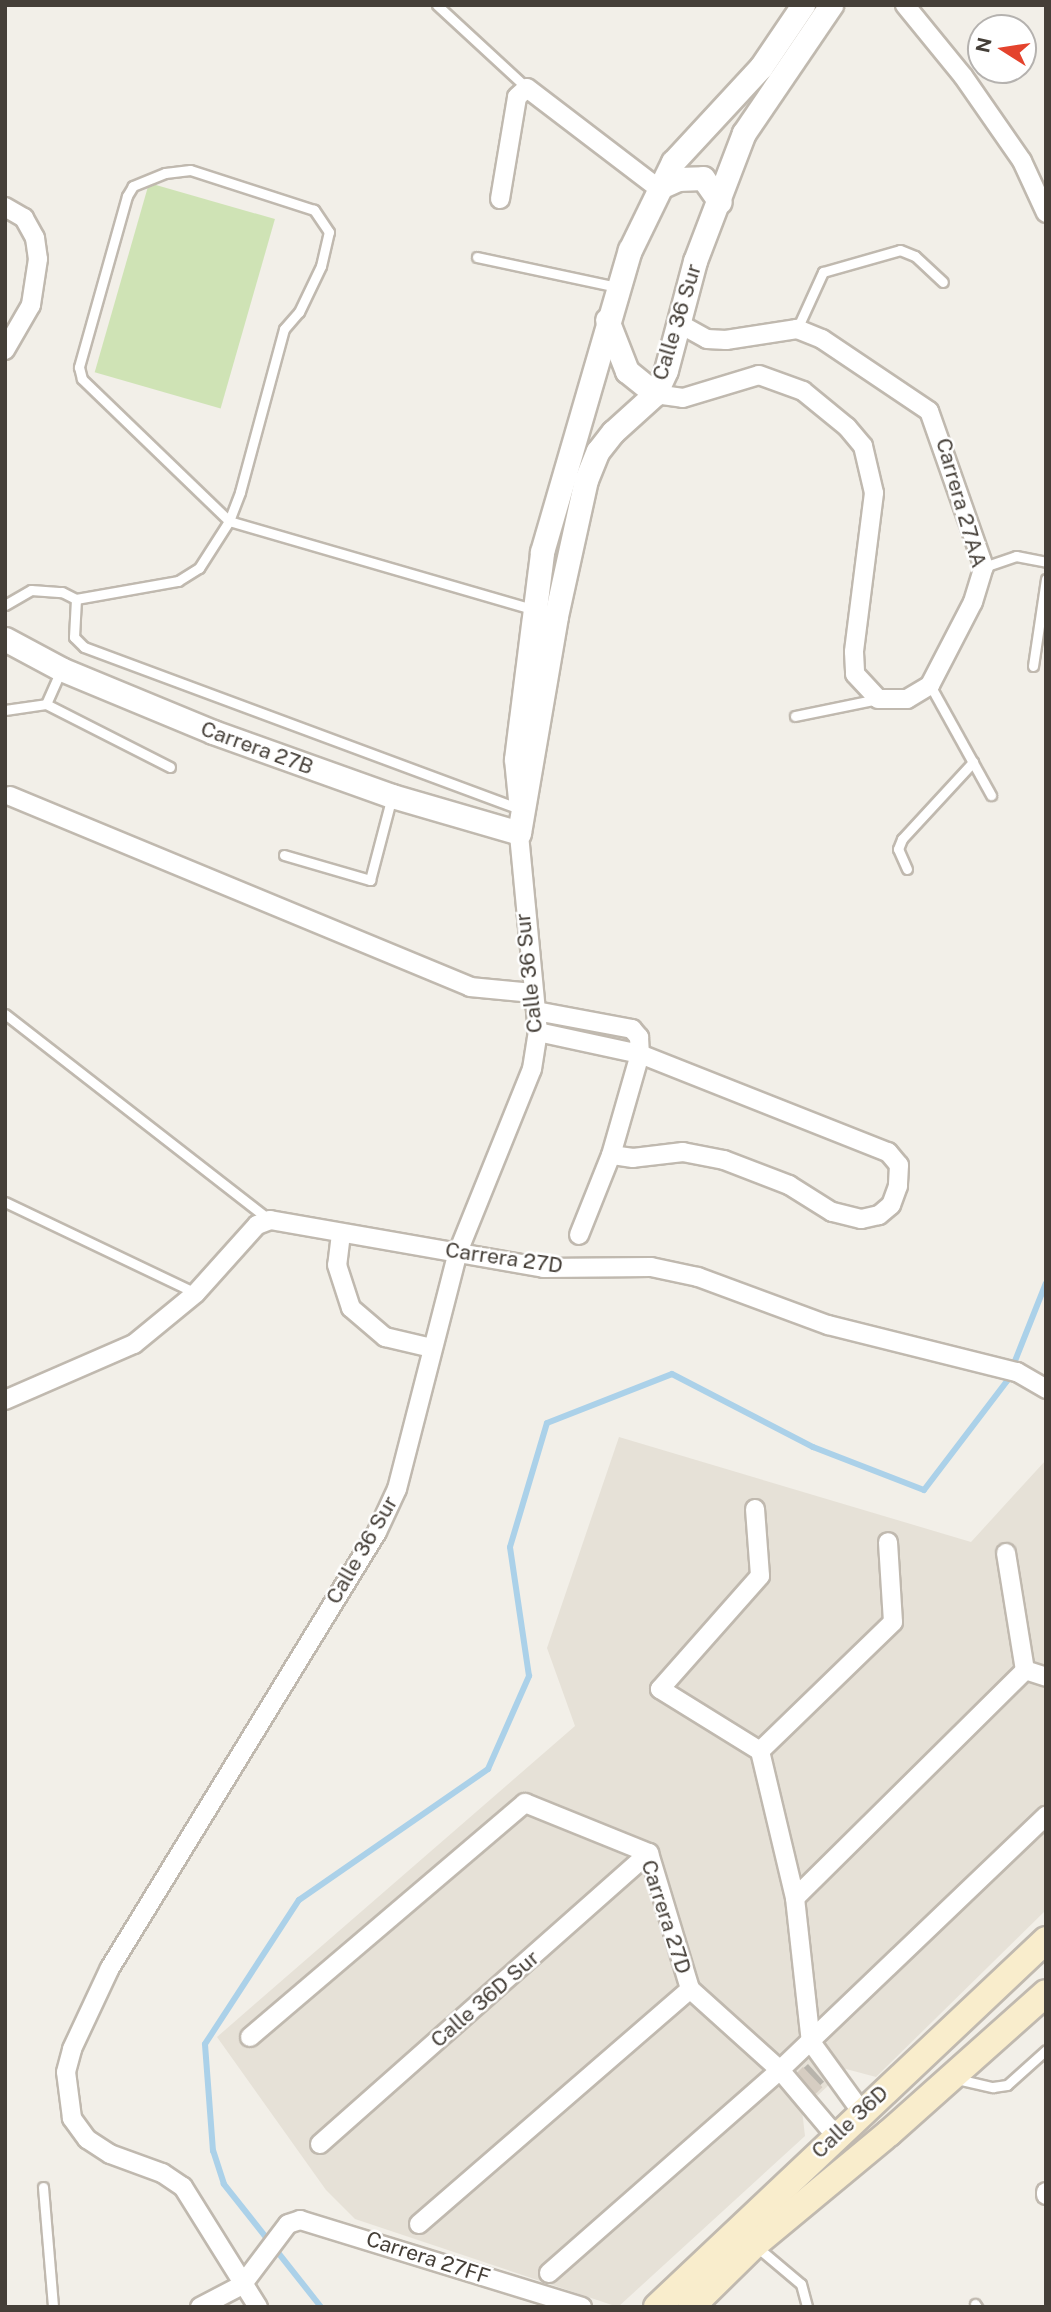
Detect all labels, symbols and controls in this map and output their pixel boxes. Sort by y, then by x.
north arrow [967,14,1037,84]
text: N [971,36,996,55]
street label: Calle 36 Sur [647,261,707,383]
street label: Carrera 27AA [930,435,992,571]
street label: Carrera 27B [197,716,317,780]
street label: Calle 36 Sur [510,912,548,1034]
street label: Carrera 27D [444,1237,564,1279]
street label: Calle 36 Sur [321,1491,403,1609]
street label: Carrera 27D [636,1857,696,1977]
street label: Calle 36D Sur [426,1945,544,2053]
street label: Calle 36D [806,2080,894,2164]
street label: Carrera 27FF [363,2226,493,2290]

